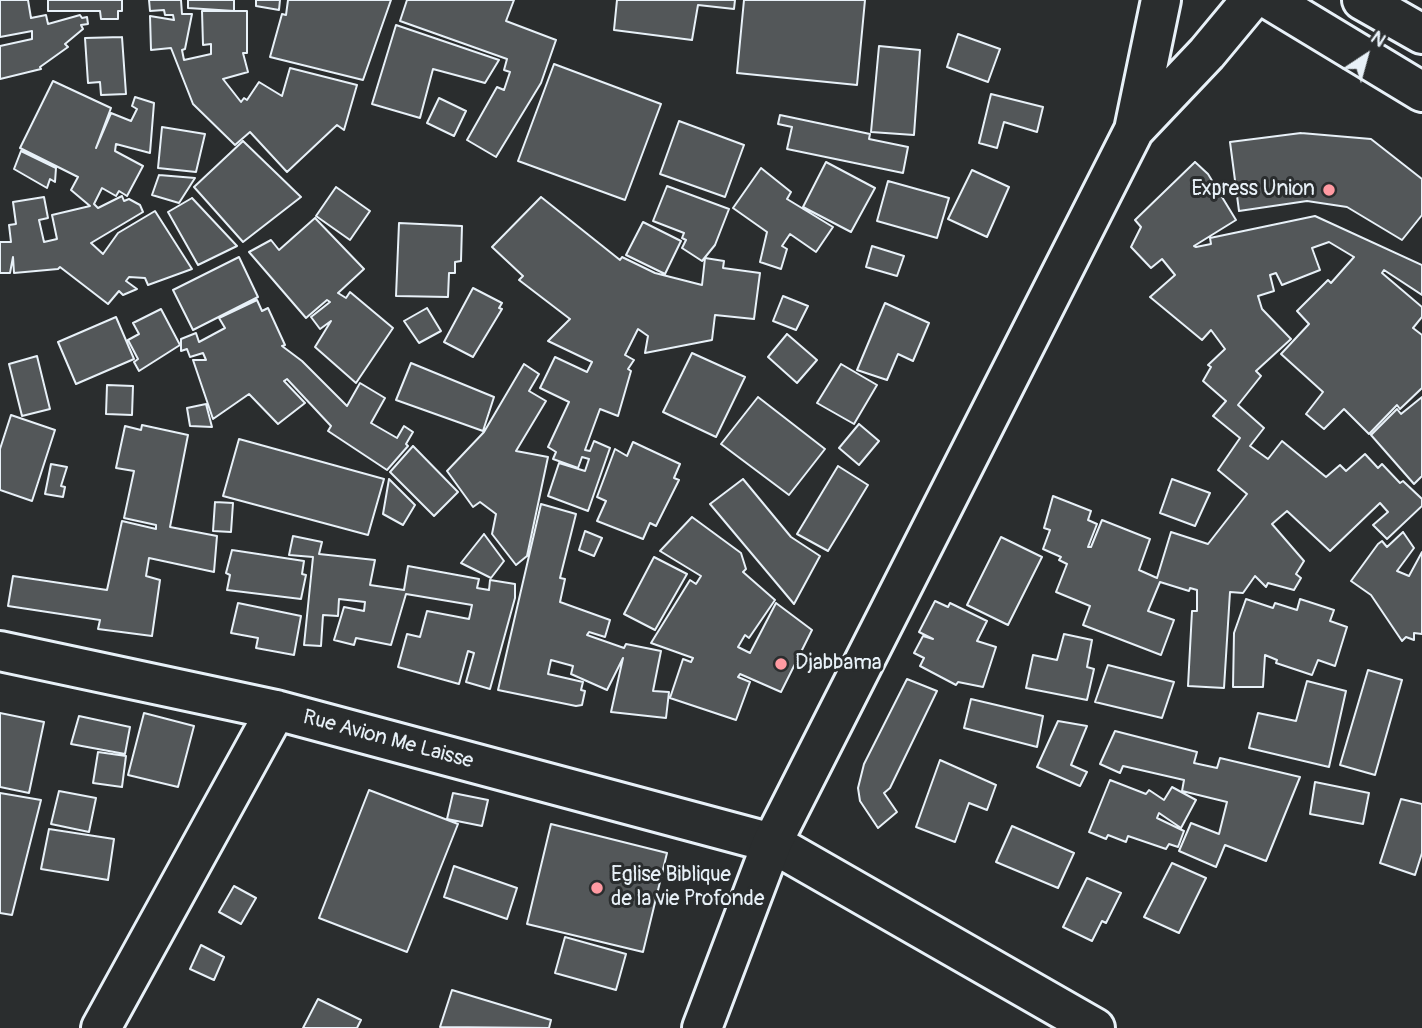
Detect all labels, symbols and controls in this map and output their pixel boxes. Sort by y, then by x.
north arrow [1331,21,1401,91]
text: N [1366,26,1391,52]
place label: Express Union [1191,177,1315,203]
marker: Express Union [1321,182,1337,198]
place label: Djabbama [795,651,882,677]
marker: Djabbama [773,656,789,672]
street label: Rue Avion Me Laisse [300,705,476,775]
place label: Eglise Biblique de la vie Profonde [611,863,764,913]
marker: Eglise Biblique de la vie Profonde [589,880,605,896]

